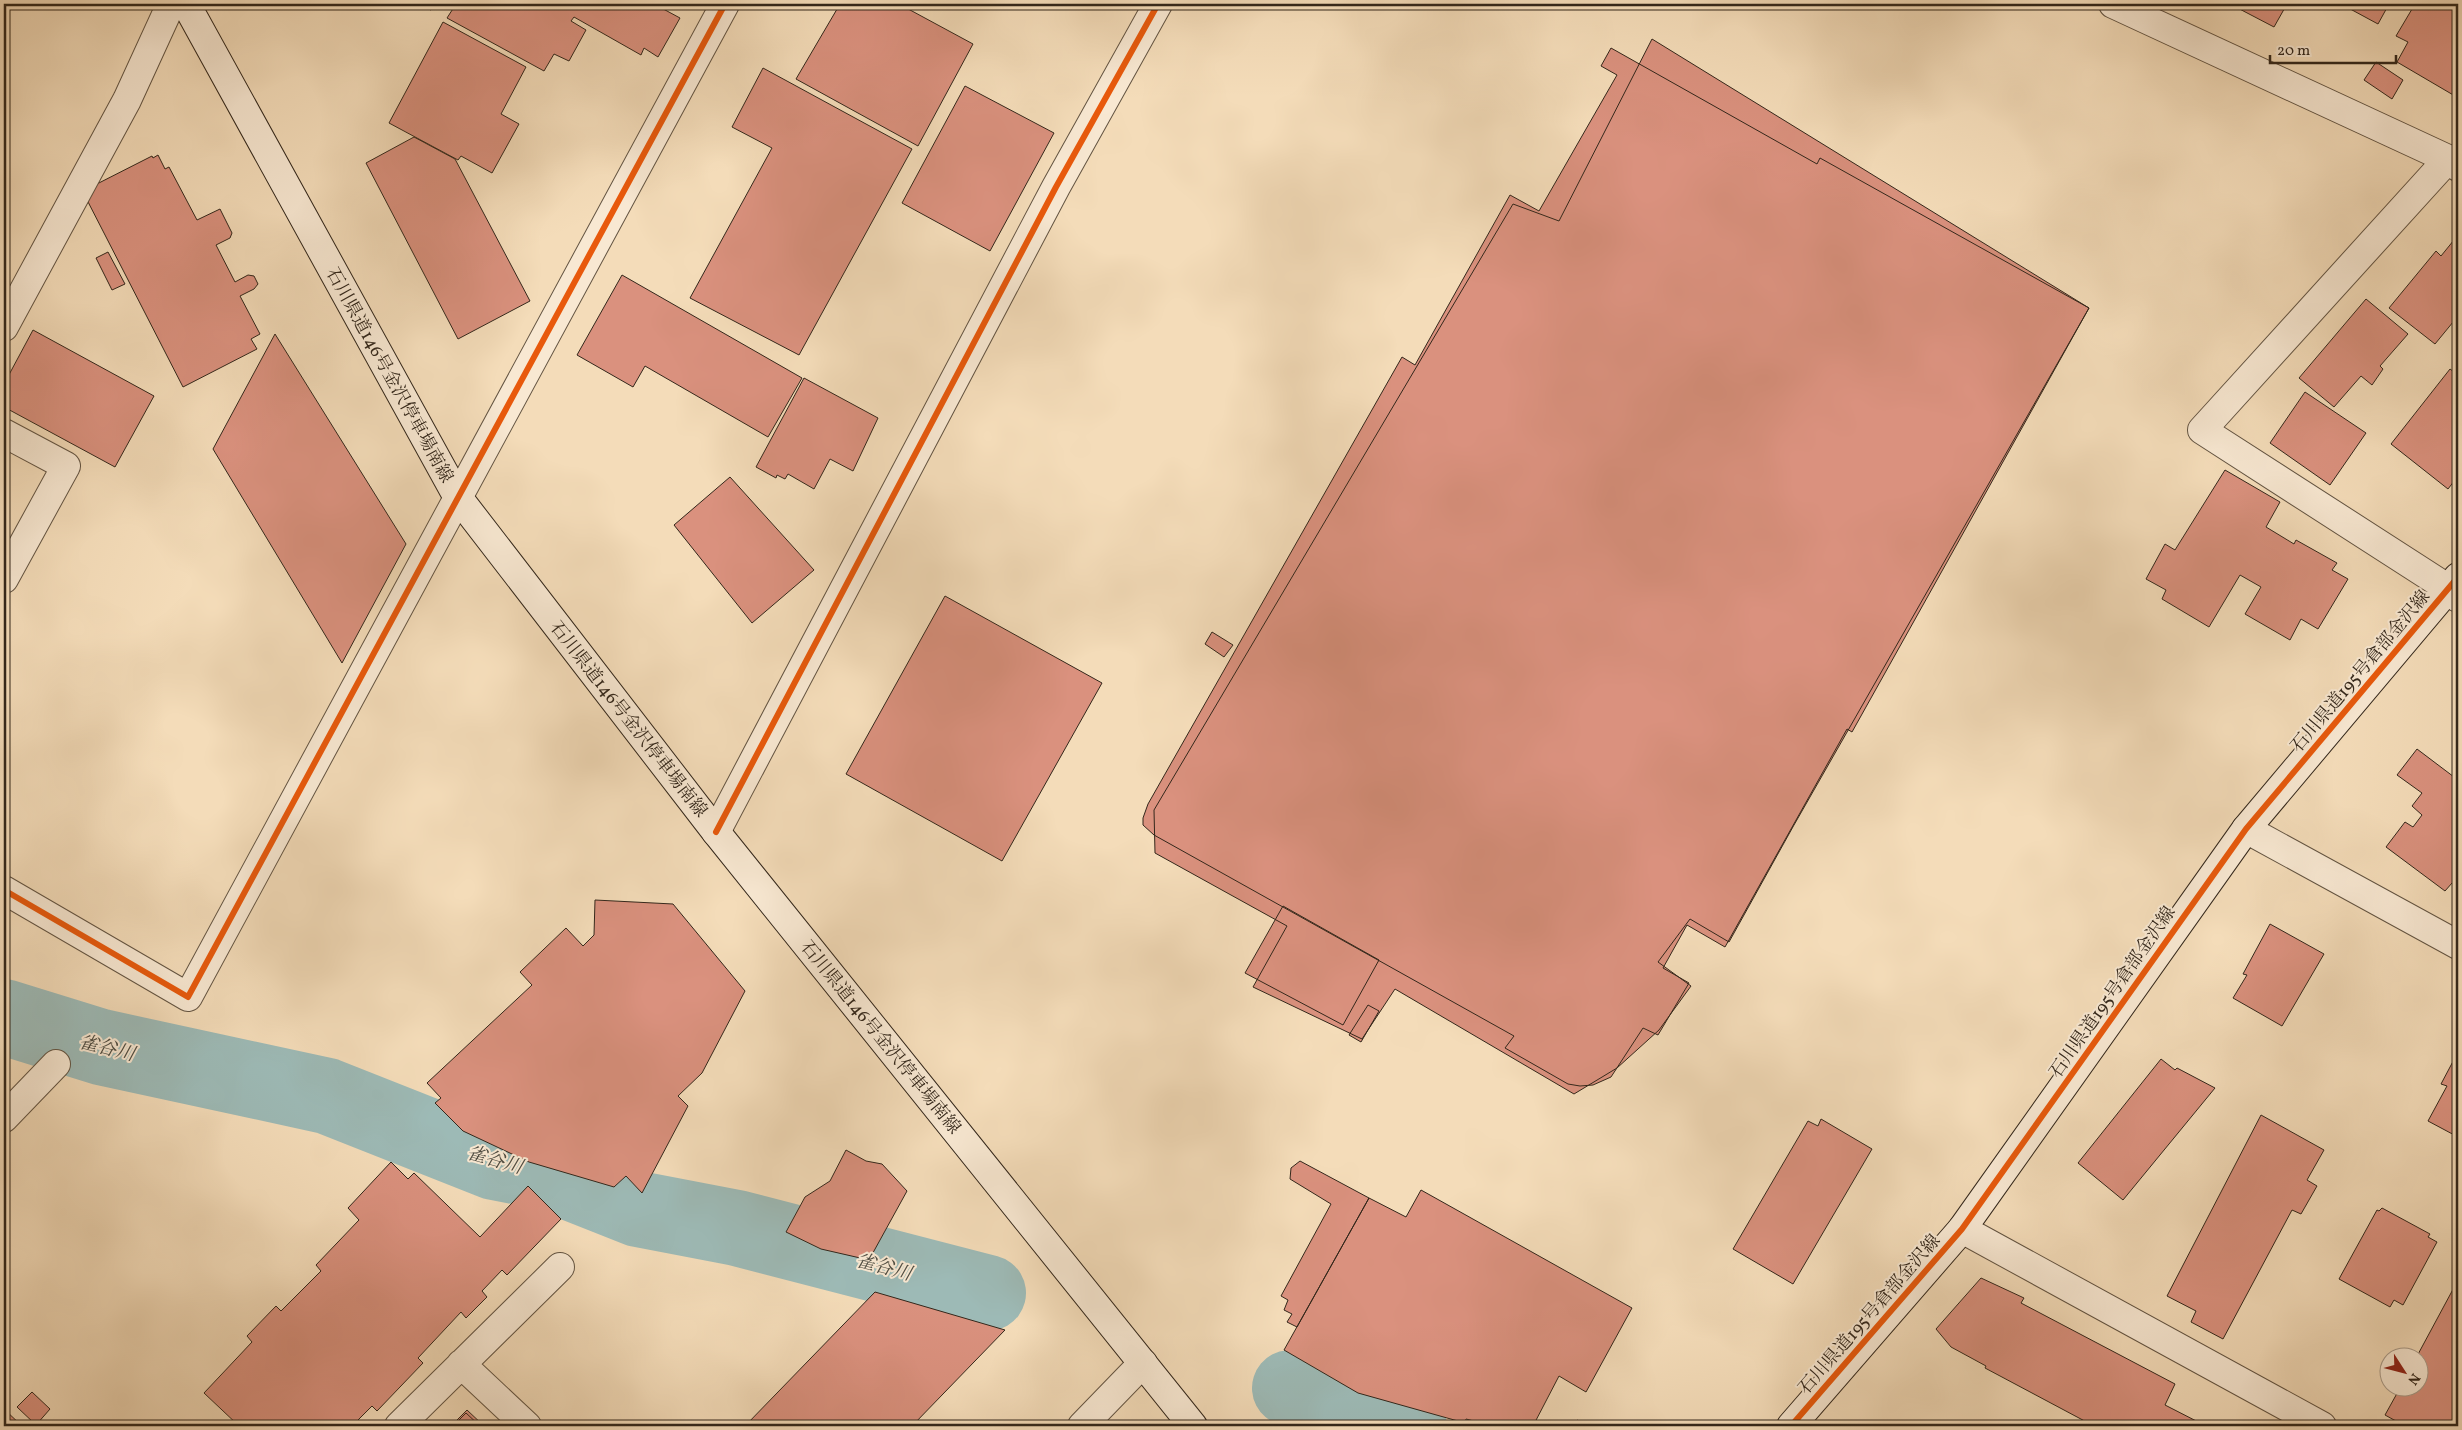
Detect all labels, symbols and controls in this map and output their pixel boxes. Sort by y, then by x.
scale bar [2270,32,2396,64]
text: 20 m [2277,41,2310,62]
street label: 石川県道146号金沢停車場南線 [319,264,458,488]
street label: 石川県道195号倉部金沢線 [2286,585,2437,758]
street label: 石川県道146号金沢停車場南線 [543,617,712,823]
street label: 石川県道195号倉部金沢線 [2044,902,2182,1084]
street label: 石川県道146号金沢停車場南線 [794,936,966,1140]
water label: 雀谷川 [76,1029,139,1069]
water label: 雀谷川 [463,1141,527,1182]
street label: 石川県道195号倉部金沢線 [1794,1229,1947,1400]
water label: 雀谷川 [853,1248,916,1288]
north arrow [2380,1348,2430,1398]
text: N [2403,1369,2424,1388]

